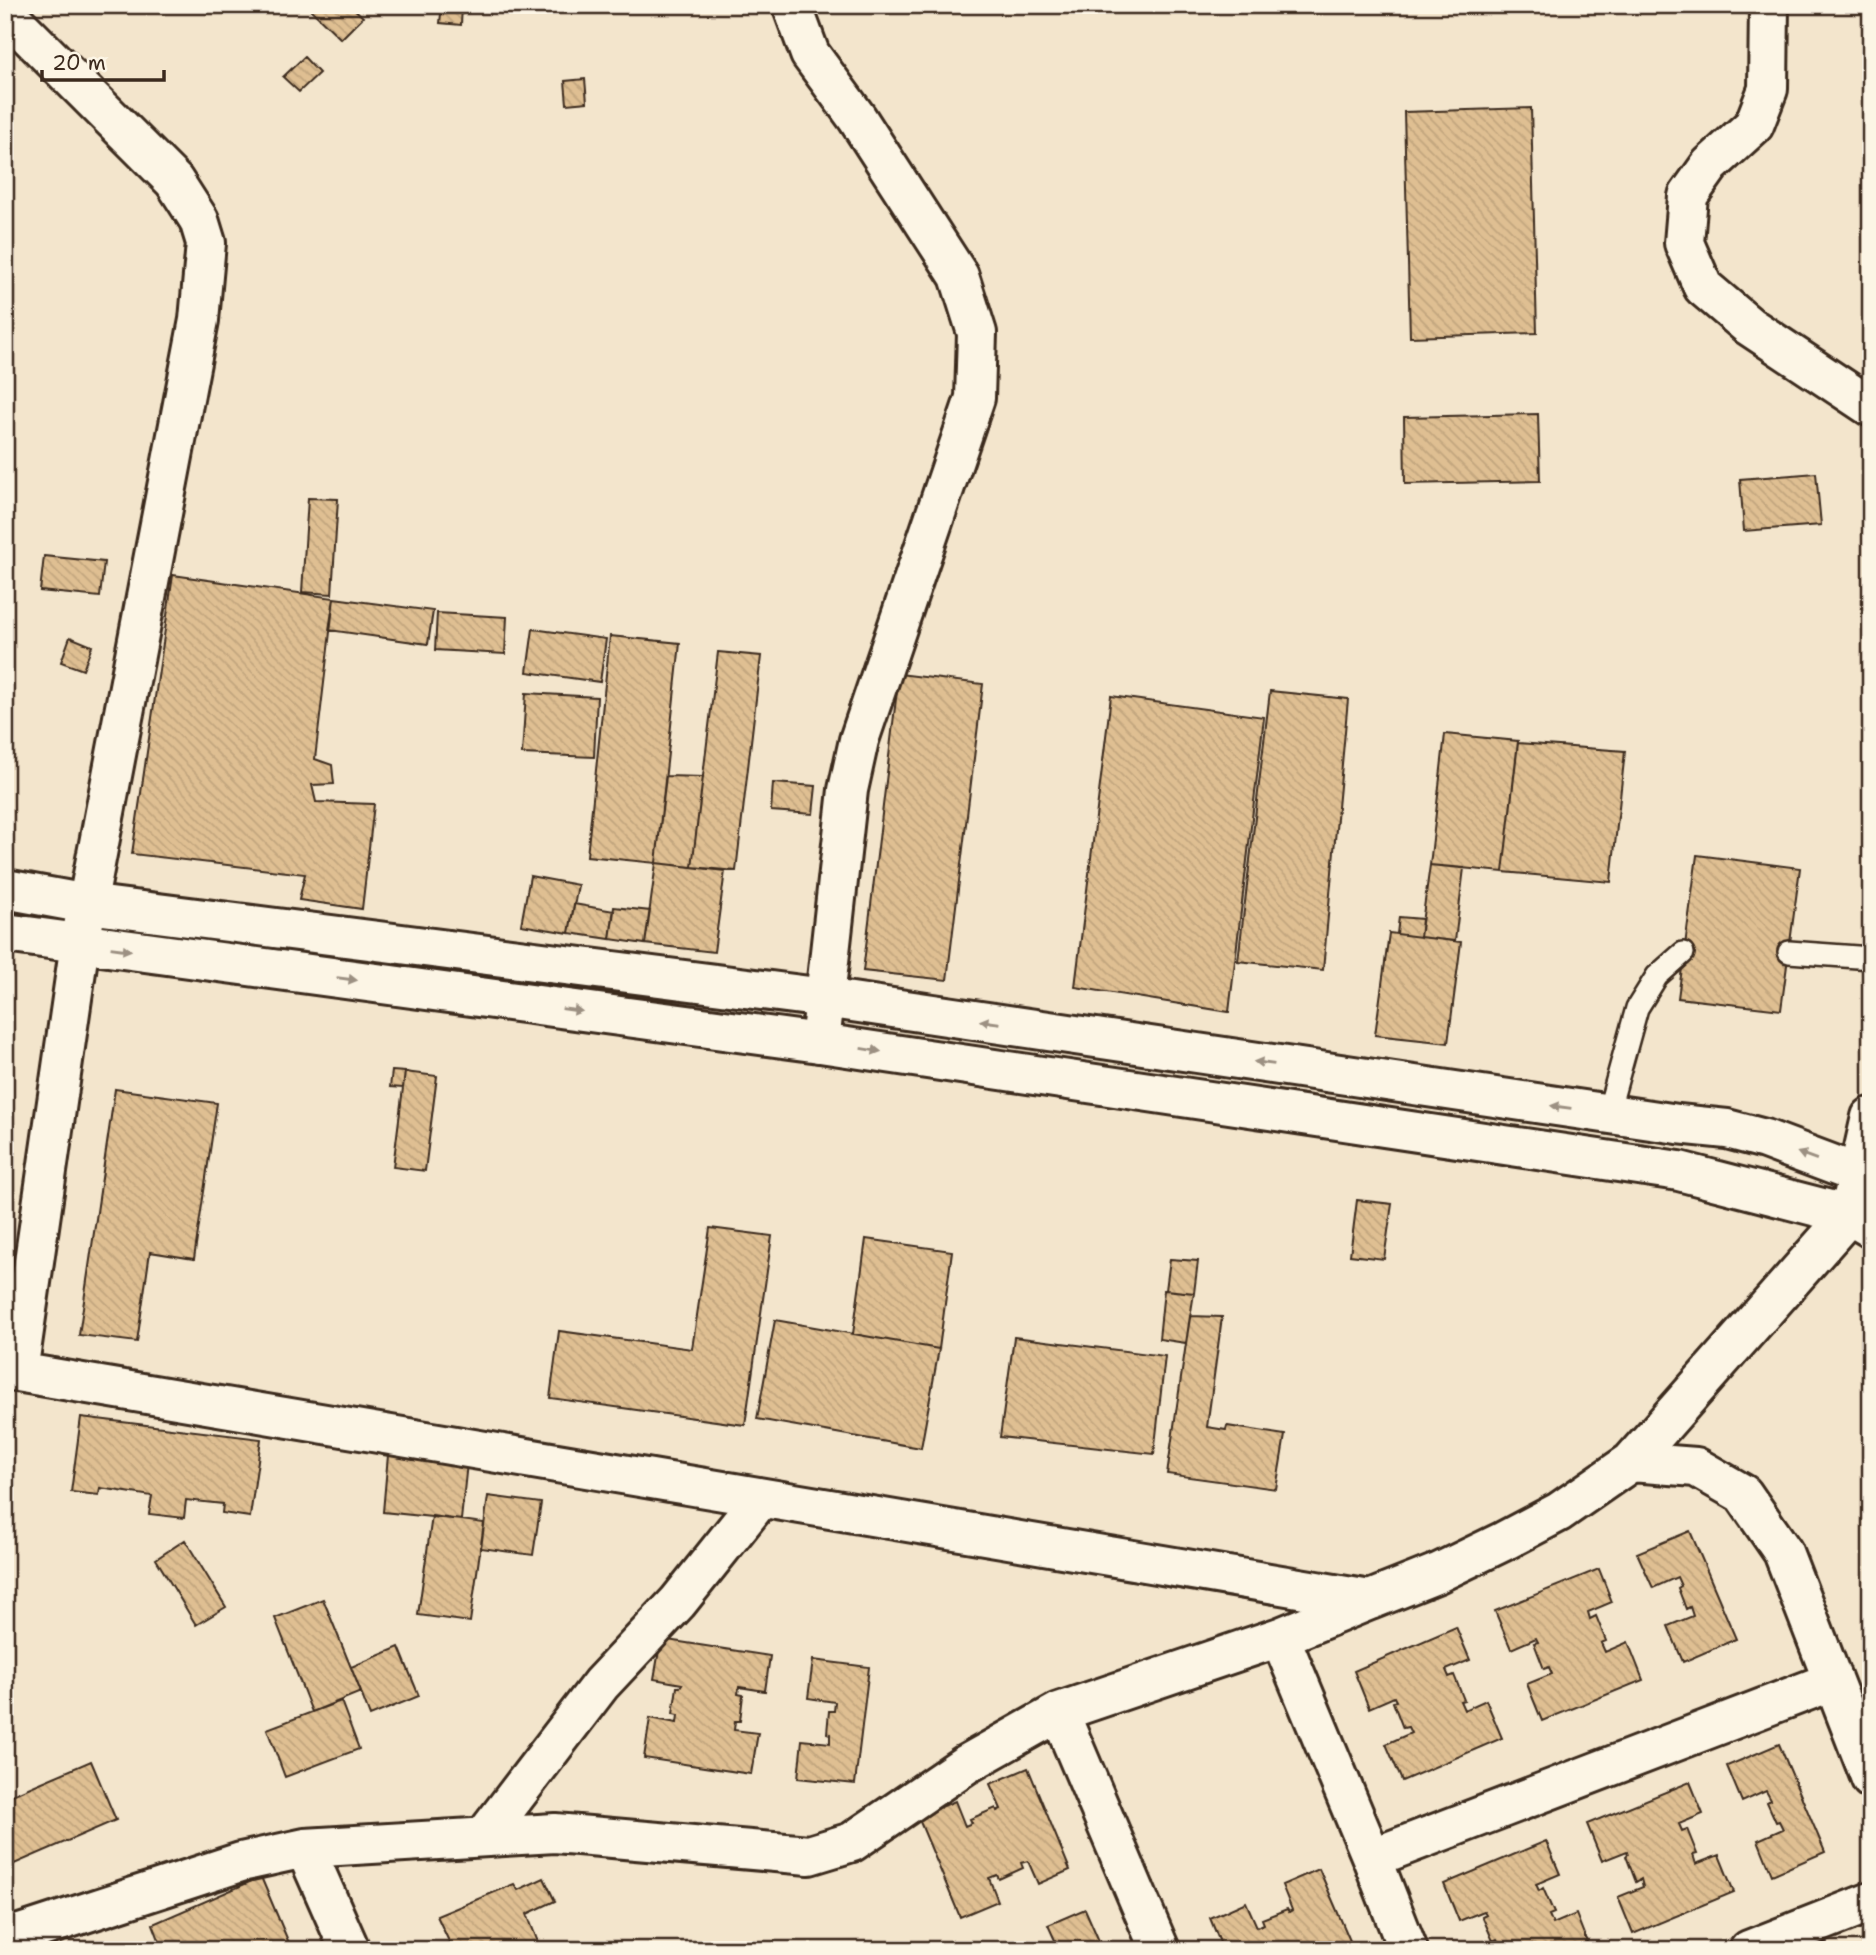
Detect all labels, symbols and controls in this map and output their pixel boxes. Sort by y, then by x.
scale bar [42,38,164,82]
text: 20 m [52,49,106,77]
one-way arrow [111,944,133,955]
one-way arrow [336,974,358,985]
one-way arrow [561,1004,583,1015]
one-way arrow [979,1016,1001,1027]
one-way arrow [860,1045,882,1056]
one-way arrow [1252,1057,1274,1068]
one-way arrow [1550,1101,1572,1112]
one-way arrow [1797,1150,1818,1161]

